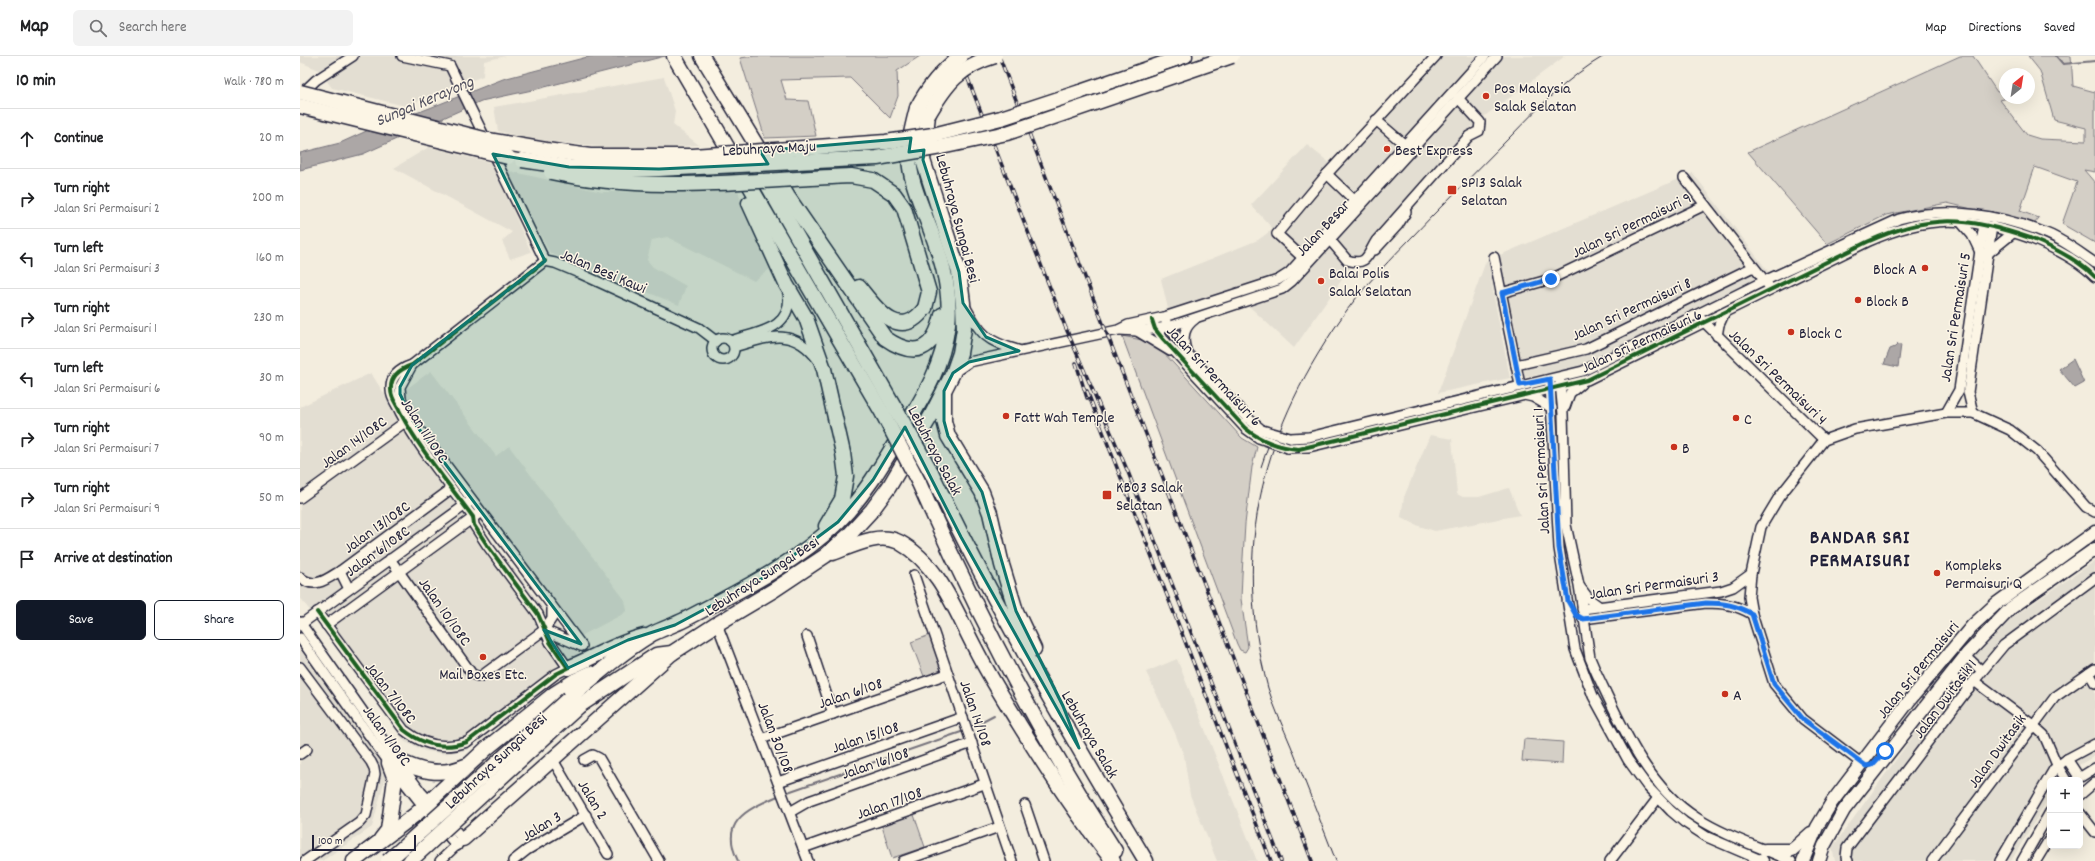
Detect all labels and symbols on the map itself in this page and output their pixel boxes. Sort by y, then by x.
north arrow [1999,68,2035,104]
water label: Sungai Kerayong [372,71,478,134]
place label: Pos Malaysia Salak Selatan [1494,78,1576,119]
marker: Pos Malaysia Salak Selatan [1481,91,1491,101]
street label: Lebuhraya Maju [722,136,817,163]
place label: Best Express [1395,140,1473,163]
marker: Best Express [1382,144,1392,154]
street label: Lebuhraya Sungai Besi [928,152,985,286]
place label: SP13 Salak Selatan [1461,172,1522,213]
marker: SP13 Salak Selatan [1446,184,1458,196]
street label: Jalan Sri Permaisuri 9 [1568,187,1696,265]
street label: Jalan Besar [1291,195,1356,262]
street label: Jalan Besi Kawi [556,244,650,301]
street label: Jalan Sri Permaisuri 5 [1935,251,1978,384]
place label: Block A [1873,259,1917,282]
place label: Balai Polis Salak Selatan [1329,263,1411,304]
marker: Block A [1920,263,1930,273]
route end [1542,270,1560,288]
street label: Jalan Sri Permaisuri 8 [1568,272,1696,348]
marker: Balai Polis Salak Selatan [1316,276,1326,286]
place label: Block B [1866,291,1909,314]
marker: Block B [1853,295,1863,305]
street label: Jalan Sri Permaisuri 6 [1578,304,1706,380]
street label: Jalan Sri Permaisuri 6 [1160,321,1266,433]
place label: Block C [1799,323,1842,346]
street label: Jalan Sri Permaisuri 4 [1723,324,1832,431]
marker: Block C [1786,327,1796,337]
street label: Jalan 11/108C [394,394,454,469]
street label: Lebuhraya Salak [901,402,967,500]
place label: Fatt Wah Temple [1014,407,1114,430]
street label: Jalan Sri Permaisuri 1 [1528,407,1557,535]
place label: C [1744,409,1752,432]
street label: Jalan 14/108C [317,411,392,475]
marker: Fatt Wah Temple [1001,411,1011,421]
marker: C [1731,413,1741,423]
place label: B [1682,438,1690,461]
marker: B [1669,442,1679,452]
place label: KB03 Salak Selatan [1116,477,1183,518]
marker: KB03 Salak Selatan [1101,489,1113,501]
street label: Jalan 13/108C [339,496,416,560]
street label: Jalan 6/108C [342,521,415,583]
district label: BANDAR SRI PERMAISURI [1809,525,1911,576]
street label: Lebuhraya Sungai Besi [701,531,824,623]
place label: Kompleks Permaisuri Q [1945,555,2022,596]
street label: Jalan Sri Permaisuri 3 [1588,566,1720,607]
marker: Kompleks Permaisuri Q [1932,568,1942,578]
street label: Jalan 10/108C [412,573,476,651]
street label: Jalan Sri Permaisuri [1872,617,1966,724]
marker: Mail Boxes Etc. [478,652,488,662]
street label: Jalan Dwitasik 1 [1909,655,1983,744]
street label: Jalan 7/108C [359,658,422,729]
place label: Mail Boxes Etc. [439,664,527,687]
street label: Jalan 6/108 [816,673,886,716]
street label: Jalan 14/108 [953,677,997,750]
place label: A [1733,685,1742,708]
street label: Lebuhraya Salak [1054,687,1123,784]
marker: A [1720,689,1730,699]
street label: Jalan 30/108 [751,699,799,777]
street label: Jalan 1/108C [356,701,416,772]
street label: Lebuhraya Sungai Besi [440,708,553,815]
street label: Jalan Dwitasik [1963,710,2033,793]
street label: Jalan 15/108 [829,716,903,761]
street label: Jalan 16/108 [839,742,913,787]
route start [1876,742,1894,760]
street label: Jalan 2 [571,776,613,825]
street label: Jalan 17/108 [854,782,926,827]
street label: Jalan 3 [518,806,567,848]
scale bar [312,833,416,852]

